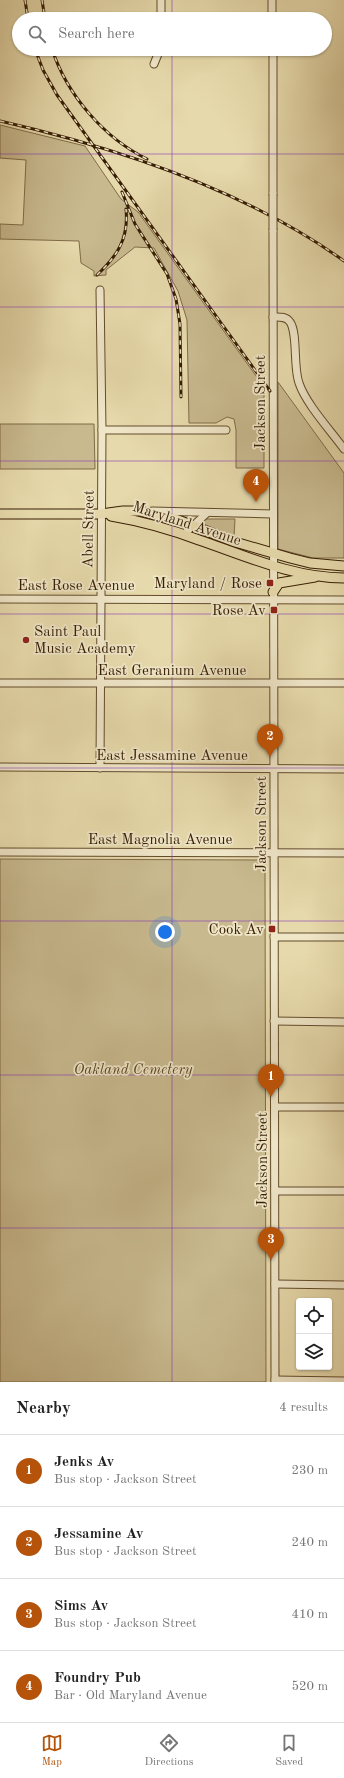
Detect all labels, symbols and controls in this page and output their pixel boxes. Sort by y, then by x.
search box [12,12,332,56]
icon: search [26,23,48,45]
text: Search here [58,27,135,42]
street label: Jackson Street [254,355,269,451]
pin: 4 [243,469,269,502]
street label: Abell Street [81,490,98,568]
street label: Maryland Avenue [130,500,243,549]
place label: Maryland / Rose [154,577,262,592]
marker: Maryland / Rose [265,578,275,588]
street label: East Rose Avenue [17,579,135,594]
place label: Rose Av [212,604,266,619]
marker: Rose Av [269,605,279,615]
place label: Saint Paul Music Academy [34,625,136,657]
marker: Saint Paul Music Academy [21,635,31,645]
street label: East Geranium Avenue [98,664,247,679]
pin: 2 [257,724,283,757]
street label: East Jessamine Avenue [96,749,248,764]
street label: Jackson Street [255,776,270,872]
street label: East Magnolia Avenue [88,833,232,848]
your location [155,922,175,942]
place label: Cook Av [209,923,264,938]
marker: Cook Av [267,924,277,934]
park label: Oakland Cemetery [74,1063,193,1078]
pin: 1 [258,1064,284,1097]
street label: Jackson Street [256,1112,271,1208]
pin: 3 [258,1227,284,1260]
map controls [296,1298,332,1370]
button: locate [296,1298,332,1334]
button: layers [296,1334,332,1370]
text: Nearby [16,1400,71,1417]
text: 4 results [279,1401,328,1414]
text: Jenks Av [54,1455,115,1470]
text: 1 [25,1464,33,1477]
text: 230 m [291,1464,328,1477]
text: Bus stop · Jackson Street [54,1473,197,1486]
text: Jessamine Av [54,1527,144,1542]
text: 2 [25,1536,33,1549]
text: 240 m [291,1536,328,1549]
text: Bus stop · Jackson Street [54,1545,197,1558]
text: Sims Av [54,1599,108,1614]
text: 3 [25,1608,33,1621]
text: 410 m [291,1608,328,1621]
text: Bus stop · Jackson Street [54,1617,197,1630]
text: Foundry Pub [54,1671,141,1686]
text: 4 [25,1680,33,1693]
text: 520 m [291,1680,328,1693]
text: Bar · Old Maryland Avenue [54,1689,207,1702]
tab: Map [41,1732,63,1770]
tab: Directions [145,1732,193,1770]
tab: Saved [275,1732,303,1770]

